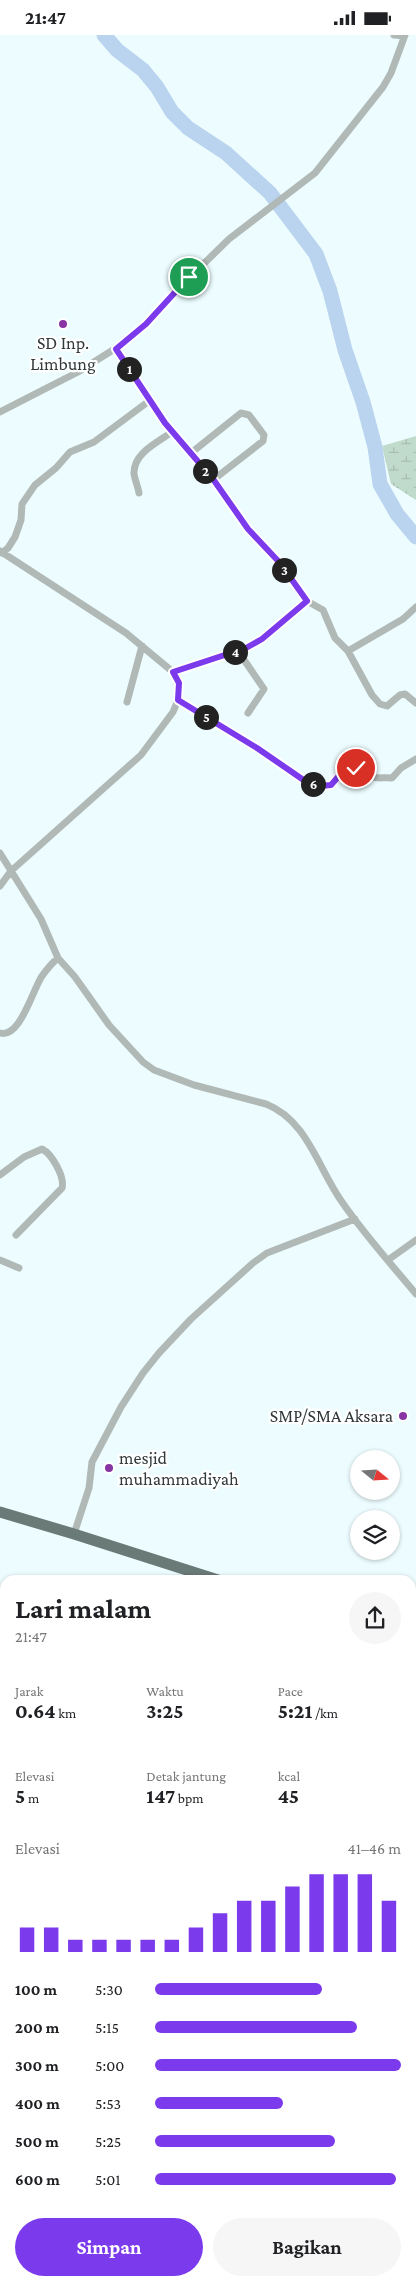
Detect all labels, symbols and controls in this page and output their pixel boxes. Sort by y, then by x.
text: 21:47 [25,7,66,28]
pin [168,256,210,298]
icon: arrive [175,263,203,291]
marker: SD Inp. Limbung [57,318,69,330]
place label: SD Inp. Limbung [30,333,96,374]
pin: 1 [116,357,142,381]
text: 1 [127,361,132,377]
pin: 2 [192,459,218,483]
text: 2 [202,463,209,479]
pin: 3 [272,557,296,583]
text: 3 [281,562,288,578]
pin: 4 [222,639,248,665]
text: 4 [232,644,239,660]
pin: 5 [194,705,218,729]
text: 5 [203,709,210,725]
pin [335,747,377,789]
icon: check [342,754,370,782]
pin: 6 [300,771,326,797]
text: 6 [310,776,317,792]
place label: SMP/SMA Aksara [270,1406,393,1426]
marker: SMP/SMA Aksara [397,1410,409,1422]
place label: mesjid muhammadiyah [119,1448,239,1489]
north arrow [350,1450,400,1500]
map controls [350,1450,400,1560]
marker: mesjid muhammadiyah [103,1462,115,1474]
button: layers [350,1510,400,1560]
button: share [349,1592,401,1644]
text: Lari malam [15,1593,151,1624]
text: 21:47 [15,1628,47,1645]
text: Jarak [15,1683,44,1699]
text: Waktu [146,1683,184,1699]
text: Pace [278,1683,303,1699]
text: 0.64 [15,1699,56,1723]
text: 3:25 [146,1699,183,1723]
text: 5:21 [278,1699,312,1723]
text: km [56,1705,76,1721]
text: /km [312,1705,338,1721]
text: Elevasi [15,1768,54,1784]
text: Detak jantung [146,1768,226,1784]
text: kcal [278,1768,300,1784]
text: 5 [15,1784,25,1808]
text: 147 [146,1784,175,1808]
text: 45 [278,1784,299,1808]
text: m [25,1790,39,1806]
text: bpm [175,1790,204,1806]
text: Elevasi [15,1840,60,1857]
text: 41–46 m [348,1840,401,1857]
text: 100 m [15,1981,57,1998]
text: 5:30 [95,1981,123,1998]
text: 200 m [15,2019,59,2036]
text: 5:15 [95,2019,119,2036]
text: 300 m [15,2057,59,2074]
text: 5:00 [95,2057,124,2074]
text: 400 m [15,2095,60,2112]
text: 5:53 [95,2095,121,2112]
text: 500 m [15,2133,59,2150]
text: 5:25 [95,2133,121,2150]
text: 600 m [15,2171,60,2188]
text: 5:01 [95,2171,121,2188]
button: Simpan [15,2218,203,2276]
button: Bagikan [213,2218,401,2276]

